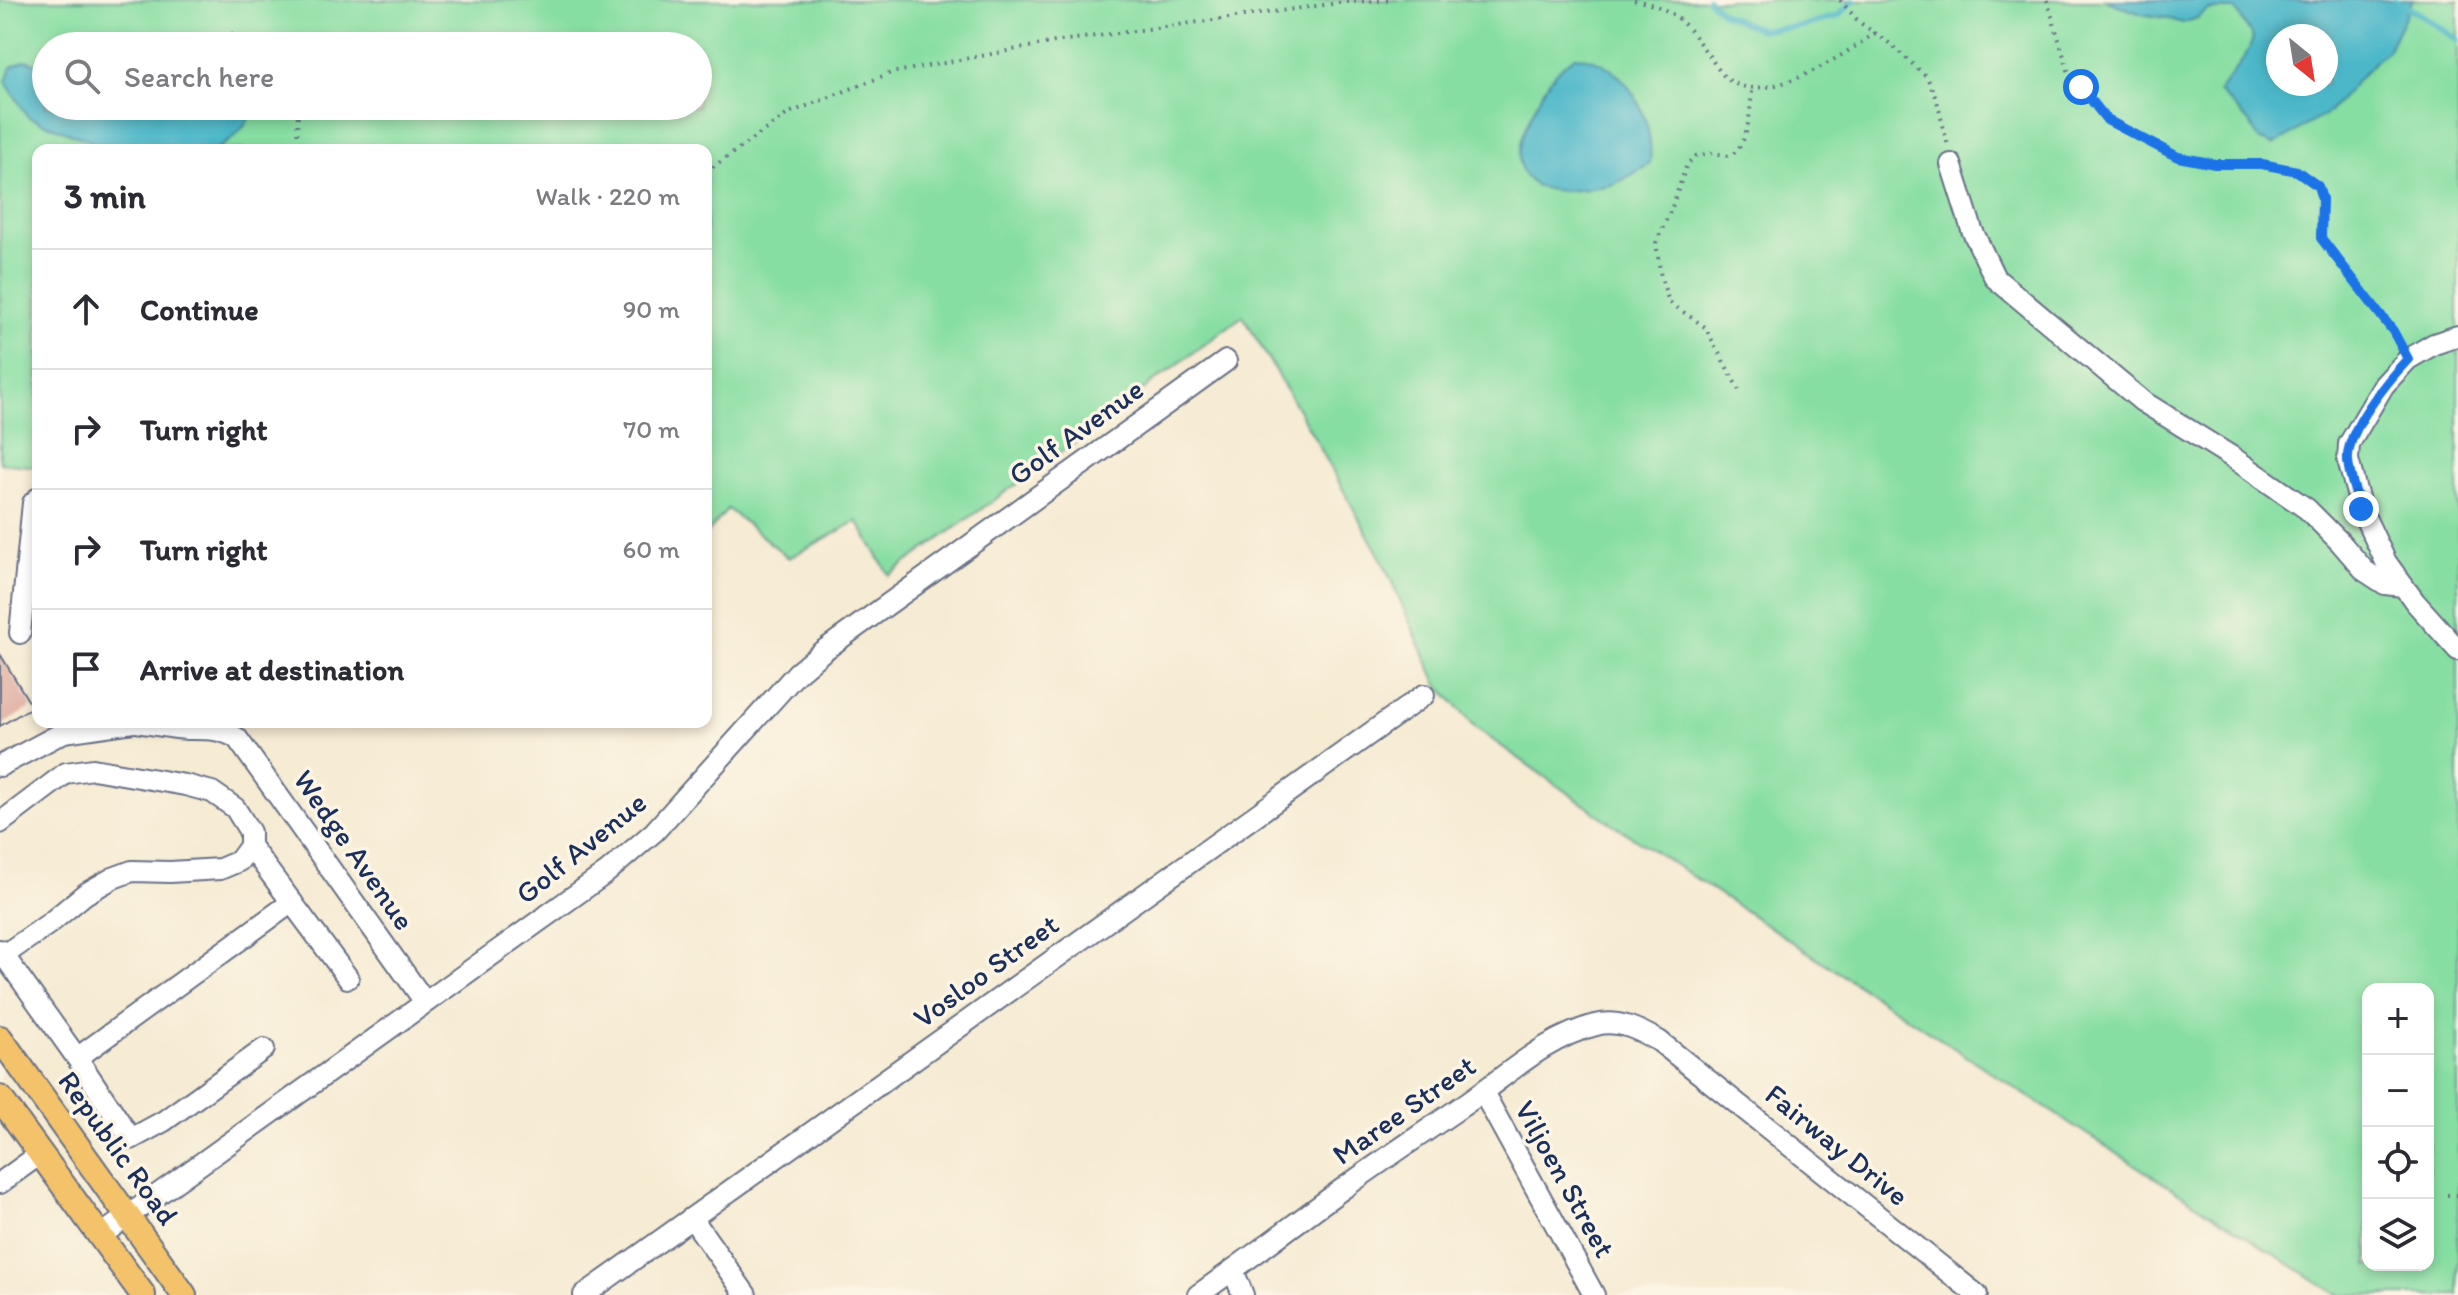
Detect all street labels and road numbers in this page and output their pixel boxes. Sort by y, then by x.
street label: Golf Avenue [1001,370,1150,493]
street label: Wedge Avenue [286,762,423,937]
street label: Golf Avenue [508,784,654,912]
street label: Vosloo Street [906,905,1066,1036]
street label: Maree Street [1325,1047,1482,1172]
street label: Republic Road [50,1064,187,1232]
street label: Fairway Drive [1758,1075,1917,1214]
street label: Viljoen Street [1507,1094,1624,1264]

